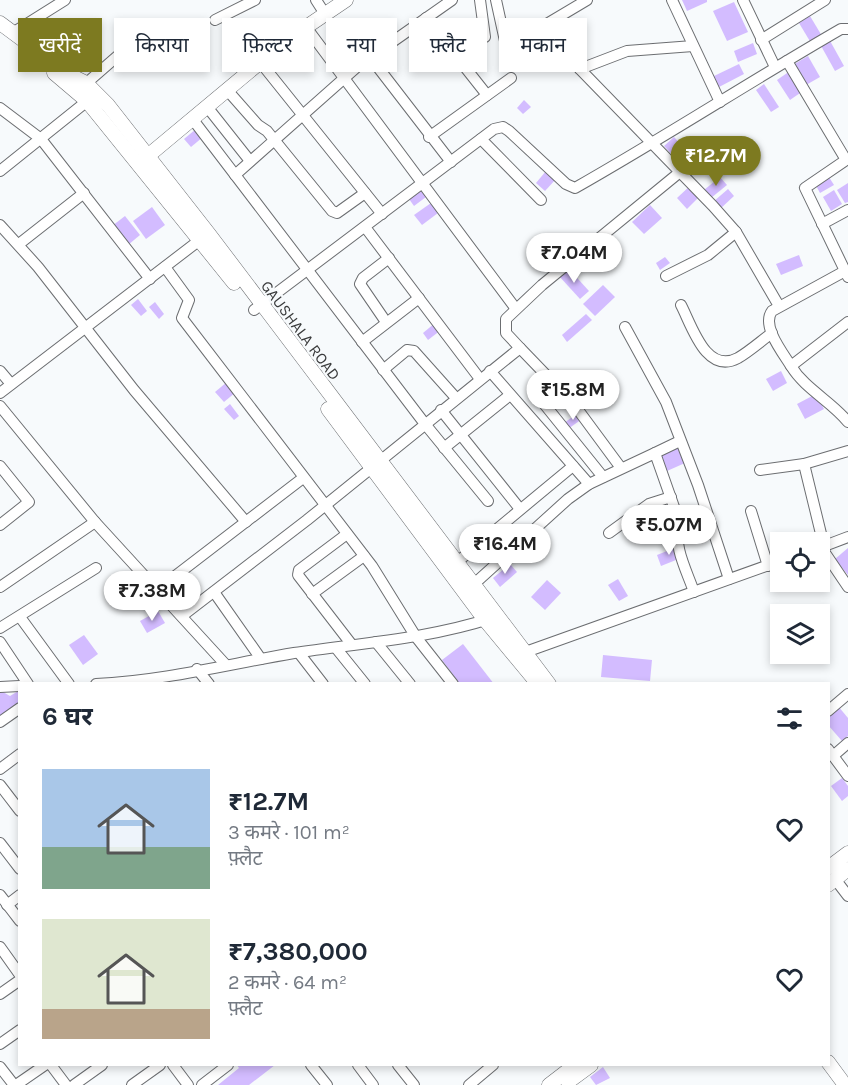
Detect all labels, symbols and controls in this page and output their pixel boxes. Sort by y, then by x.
chip: खरीदें [18,18,102,72]
chip: किराया [114,18,210,72]
chip: फ़िल्टर [222,18,314,72]
chip: नया [326,18,397,72]
chip: फ़्लैट [409,18,487,72]
chip: मकान [499,18,587,72]
pin: ₹12.7M [667,136,765,187]
text: ₹12.7M [685,144,747,167]
pin: ₹7.04M [525,233,623,284]
text: ₹7.04M [540,241,608,264]
street label: GAUSHALA ROAD [257,277,344,384]
pin: ₹15.8M [524,370,622,421]
text: ₹15.8M [541,378,605,401]
pin: ₹5.07M [620,505,718,556]
text: ₹5.07M [635,513,703,536]
pin: ₹16.4M [456,524,554,575]
text: ₹16.4M [473,532,537,555]
map controls [770,532,830,664]
button: locate [770,532,830,592]
pin: ₹7.38M [103,571,201,622]
text: ₹7.38M [118,579,186,602]
button: layers [770,604,830,664]
text: 6 घर [42,701,93,732]
icon: filters [773,702,806,735]
text: ₹12.7M [228,786,309,817]
icon: home [90,793,162,865]
icon: heart [773,813,806,846]
text: 3 कमरे · 101 m² [228,821,350,844]
text: फ़्लैट [228,847,263,870]
text: ₹7,380,000 [228,936,368,967]
icon: home [90,943,162,1015]
icon: heart [773,963,806,996]
text: 2 कमरे · 64 m² [228,971,347,994]
text: फ़्लैट [228,997,263,1020]

